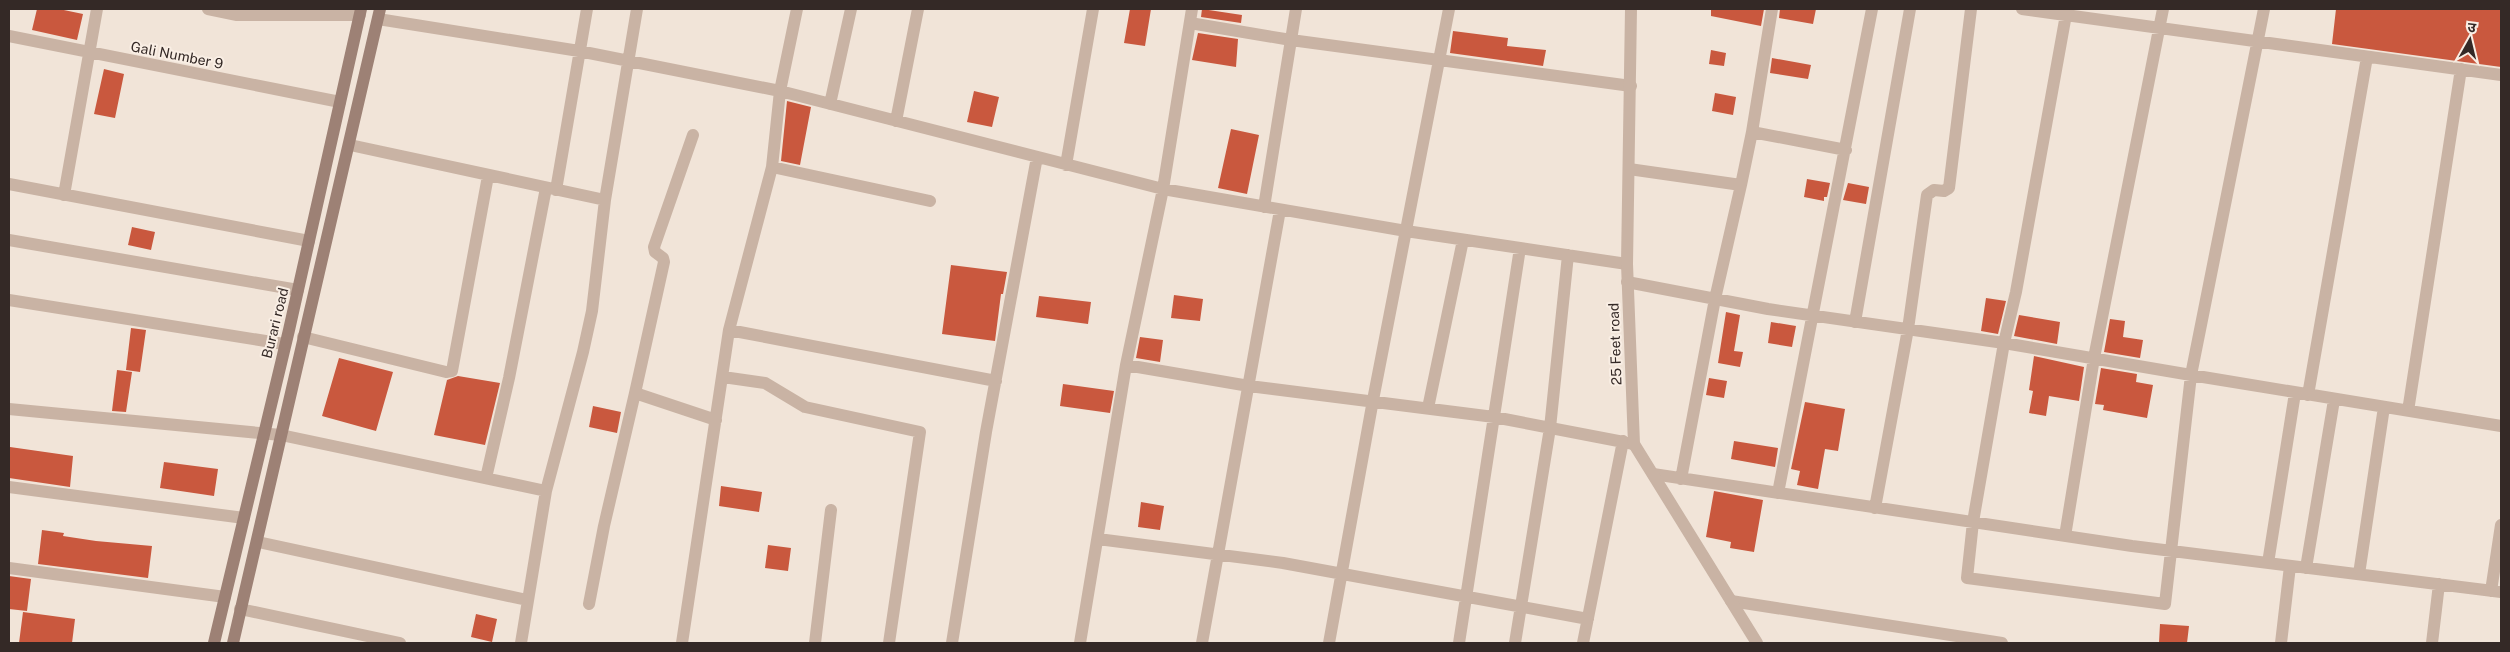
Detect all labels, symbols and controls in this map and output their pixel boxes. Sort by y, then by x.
north arrow [2445,15,2495,65]
text: उ [2467,19,2478,36]
street label: Gali Number 9 [129,38,225,72]
street label: Burari road [259,286,291,360]
street label: 25 Feet road [1606,303,1624,385]

